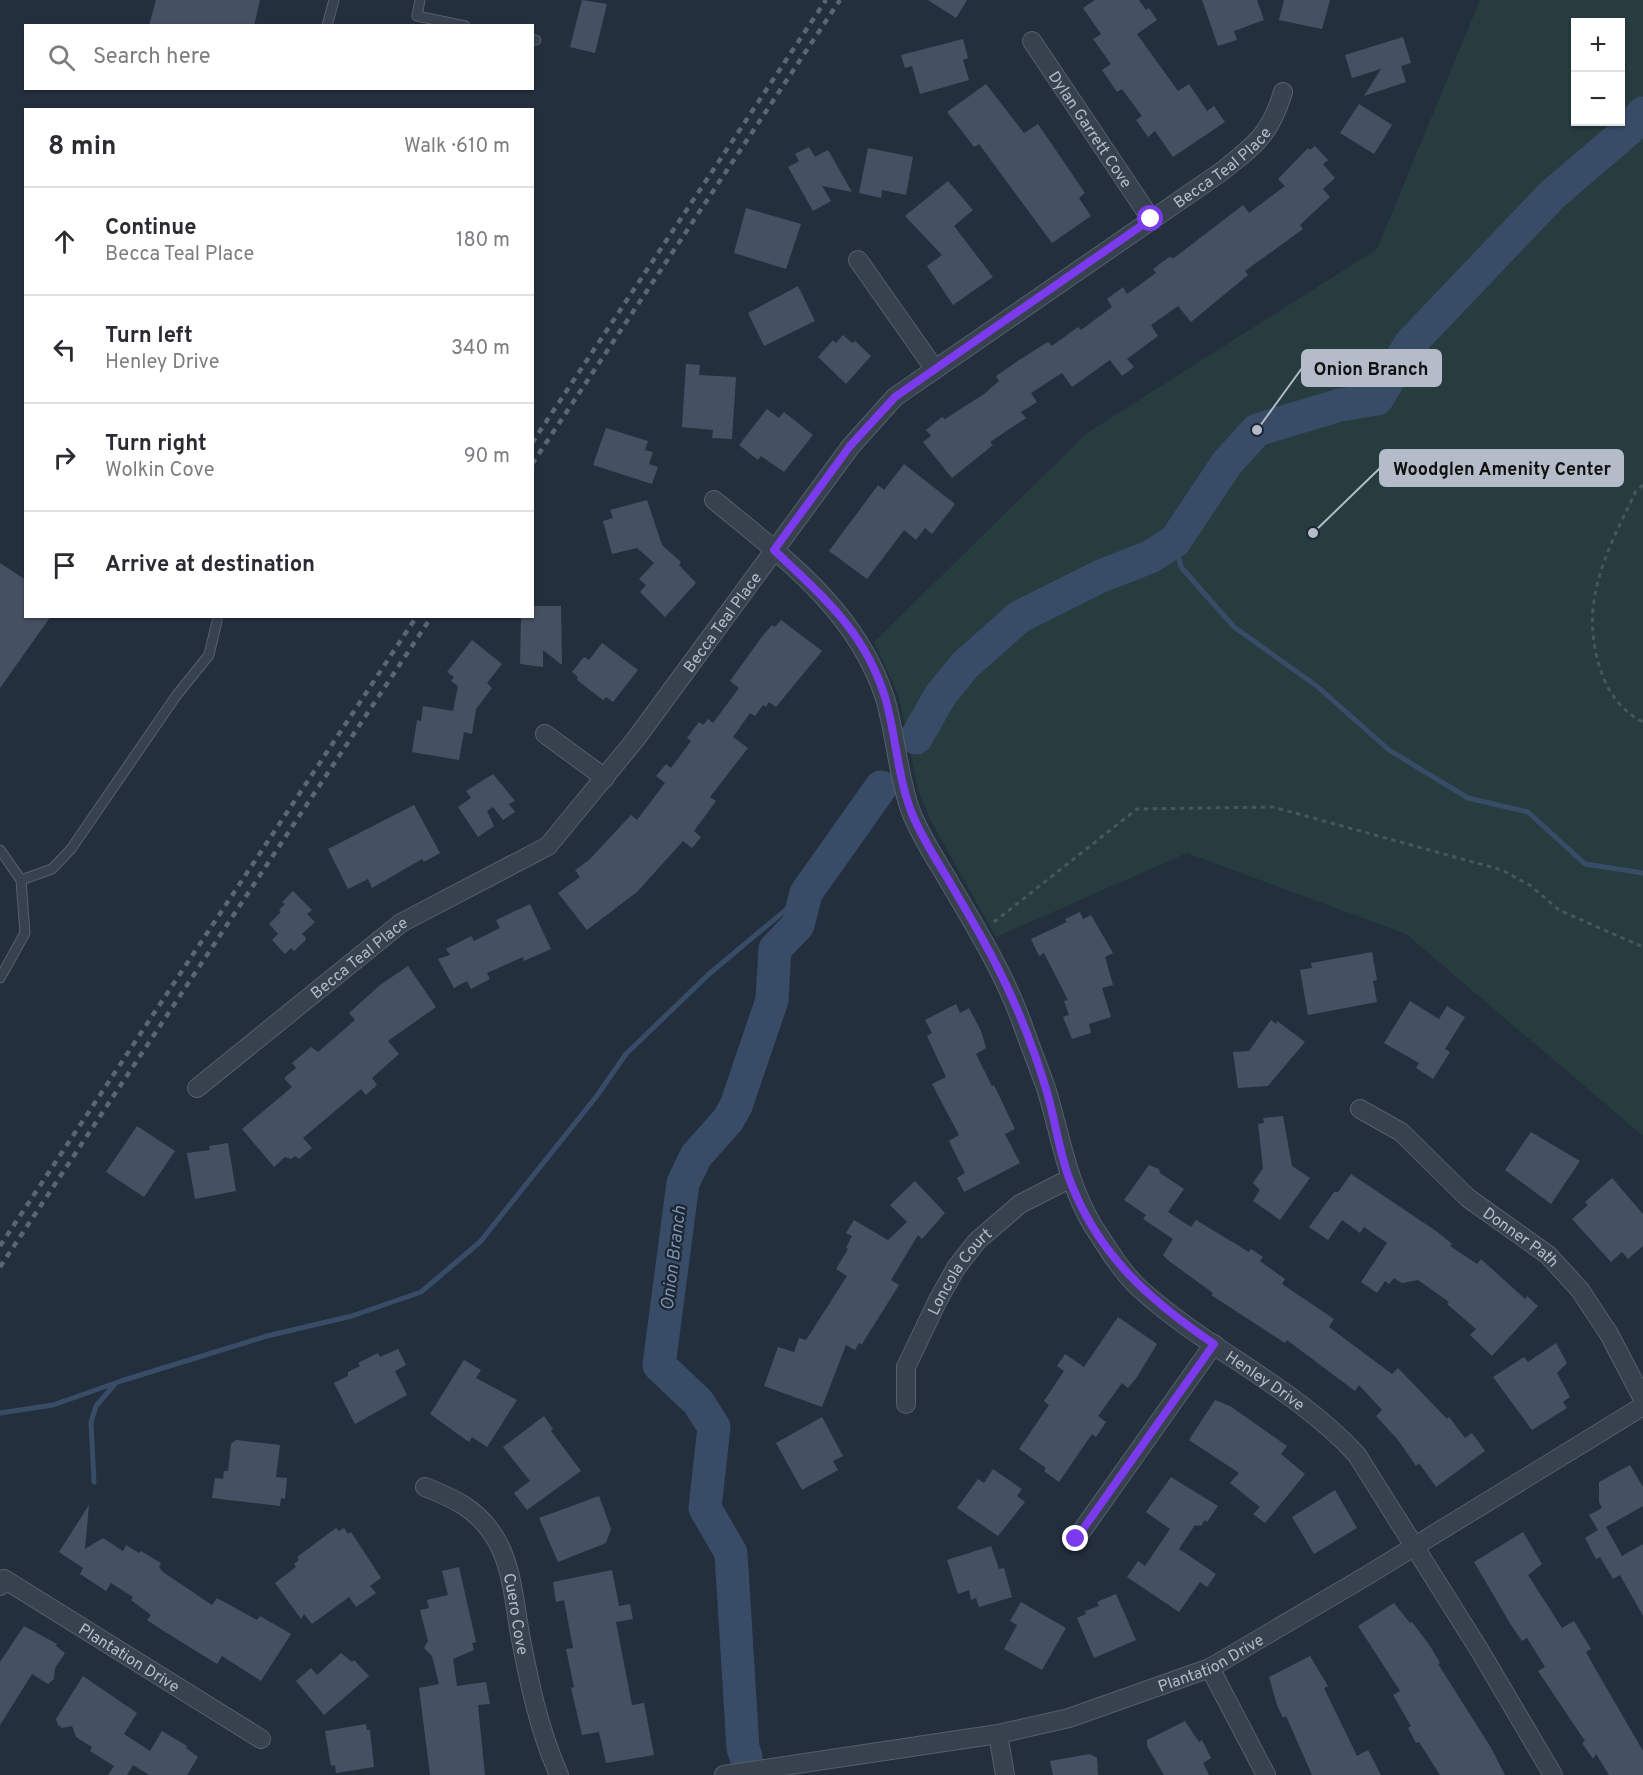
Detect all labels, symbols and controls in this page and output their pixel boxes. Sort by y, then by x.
map controls [1571,18,1625,126]
button: + [1571,18,1625,72]
search box [24,24,534,90]
icon: search [45,41,78,74]
text: Search here [93,44,211,71]
street label: Dylan Garrett Cove [1043,68,1136,193]
button: − [1571,72,1625,126]
street label: Becca Teal Place [1170,124,1277,214]
text: 8 min [48,131,116,164]
text: Walk · 610 m [404,134,510,160]
route start [1137,205,1163,231]
text: Continue [105,215,196,242]
icon: ahead [48,225,81,258]
text: 180 m [456,228,510,254]
text: Becca Teal Place [105,242,254,268]
text: Turn left [105,323,193,350]
icon: left [48,333,81,366]
text: 340 m [451,336,510,362]
text: Henley Drive [105,350,220,376]
callout: Onion Branch [1302,350,1441,386]
text: Onion Branch [1314,359,1428,382]
text: Turn right [105,431,207,458]
icon: right [48,441,81,474]
text: 90 m [464,444,510,470]
callout: Woodglen Amenity Center [1380,450,1623,486]
text: Wolkin Cove [105,458,214,484]
text: Woodglen Amenity Center [1393,459,1612,482]
icon: arrive [48,549,81,582]
text: Arrive at destination [105,552,315,579]
street label: Becca Teal Place [680,569,767,677]
street label: Becca Teal Place [307,913,411,1004]
water label: Onion Branch [657,1204,692,1312]
street label: Donner Path [1478,1204,1562,1272]
street label: Loncola Court [924,1225,997,1319]
street label: Henley Drive [1221,1348,1308,1416]
route end [1062,1525,1088,1551]
street label: Cuero Cove [498,1571,532,1657]
street label: Plantation Drive [74,1620,183,1698]
street label: Plantation Drive [1155,1631,1268,1698]

